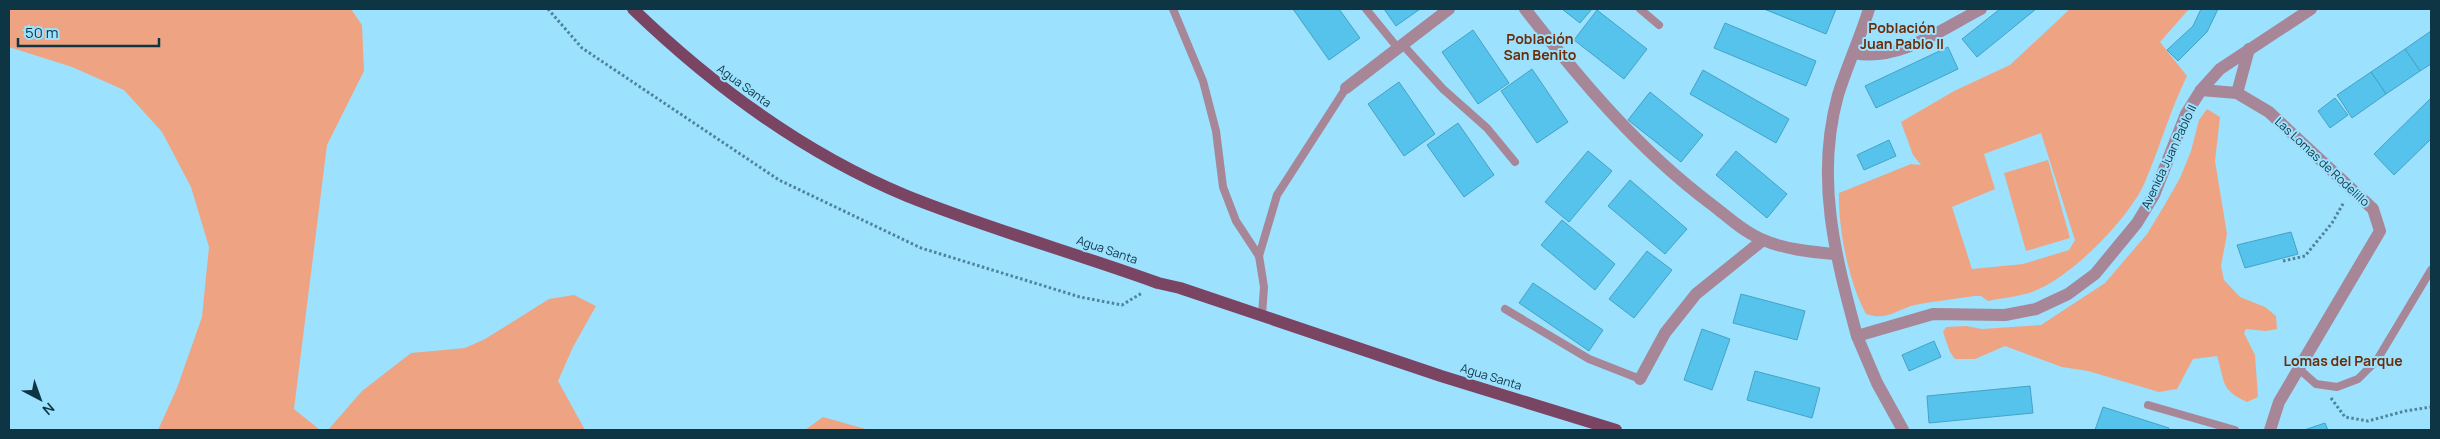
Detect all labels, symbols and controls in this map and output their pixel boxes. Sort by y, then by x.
scale bar [18,15,159,47]
district label: Población Juan Pablo II [1860,18,1944,53]
text: 50 m [25,22,59,43]
district label: Población San Benito [1504,29,1577,64]
street label: Agua Santa [714,60,775,111]
street label: Avenida Juan Pablo II [2137,102,2200,212]
street label: Las Lomas de Rodelillo [2271,113,2373,210]
street label: Agua Santa [1074,231,1140,268]
district label: Lomas del Parque [2283,351,2403,370]
street label: Agua Santa [1458,359,1524,394]
north arrow [15,374,65,424]
text: N [39,399,59,420]

